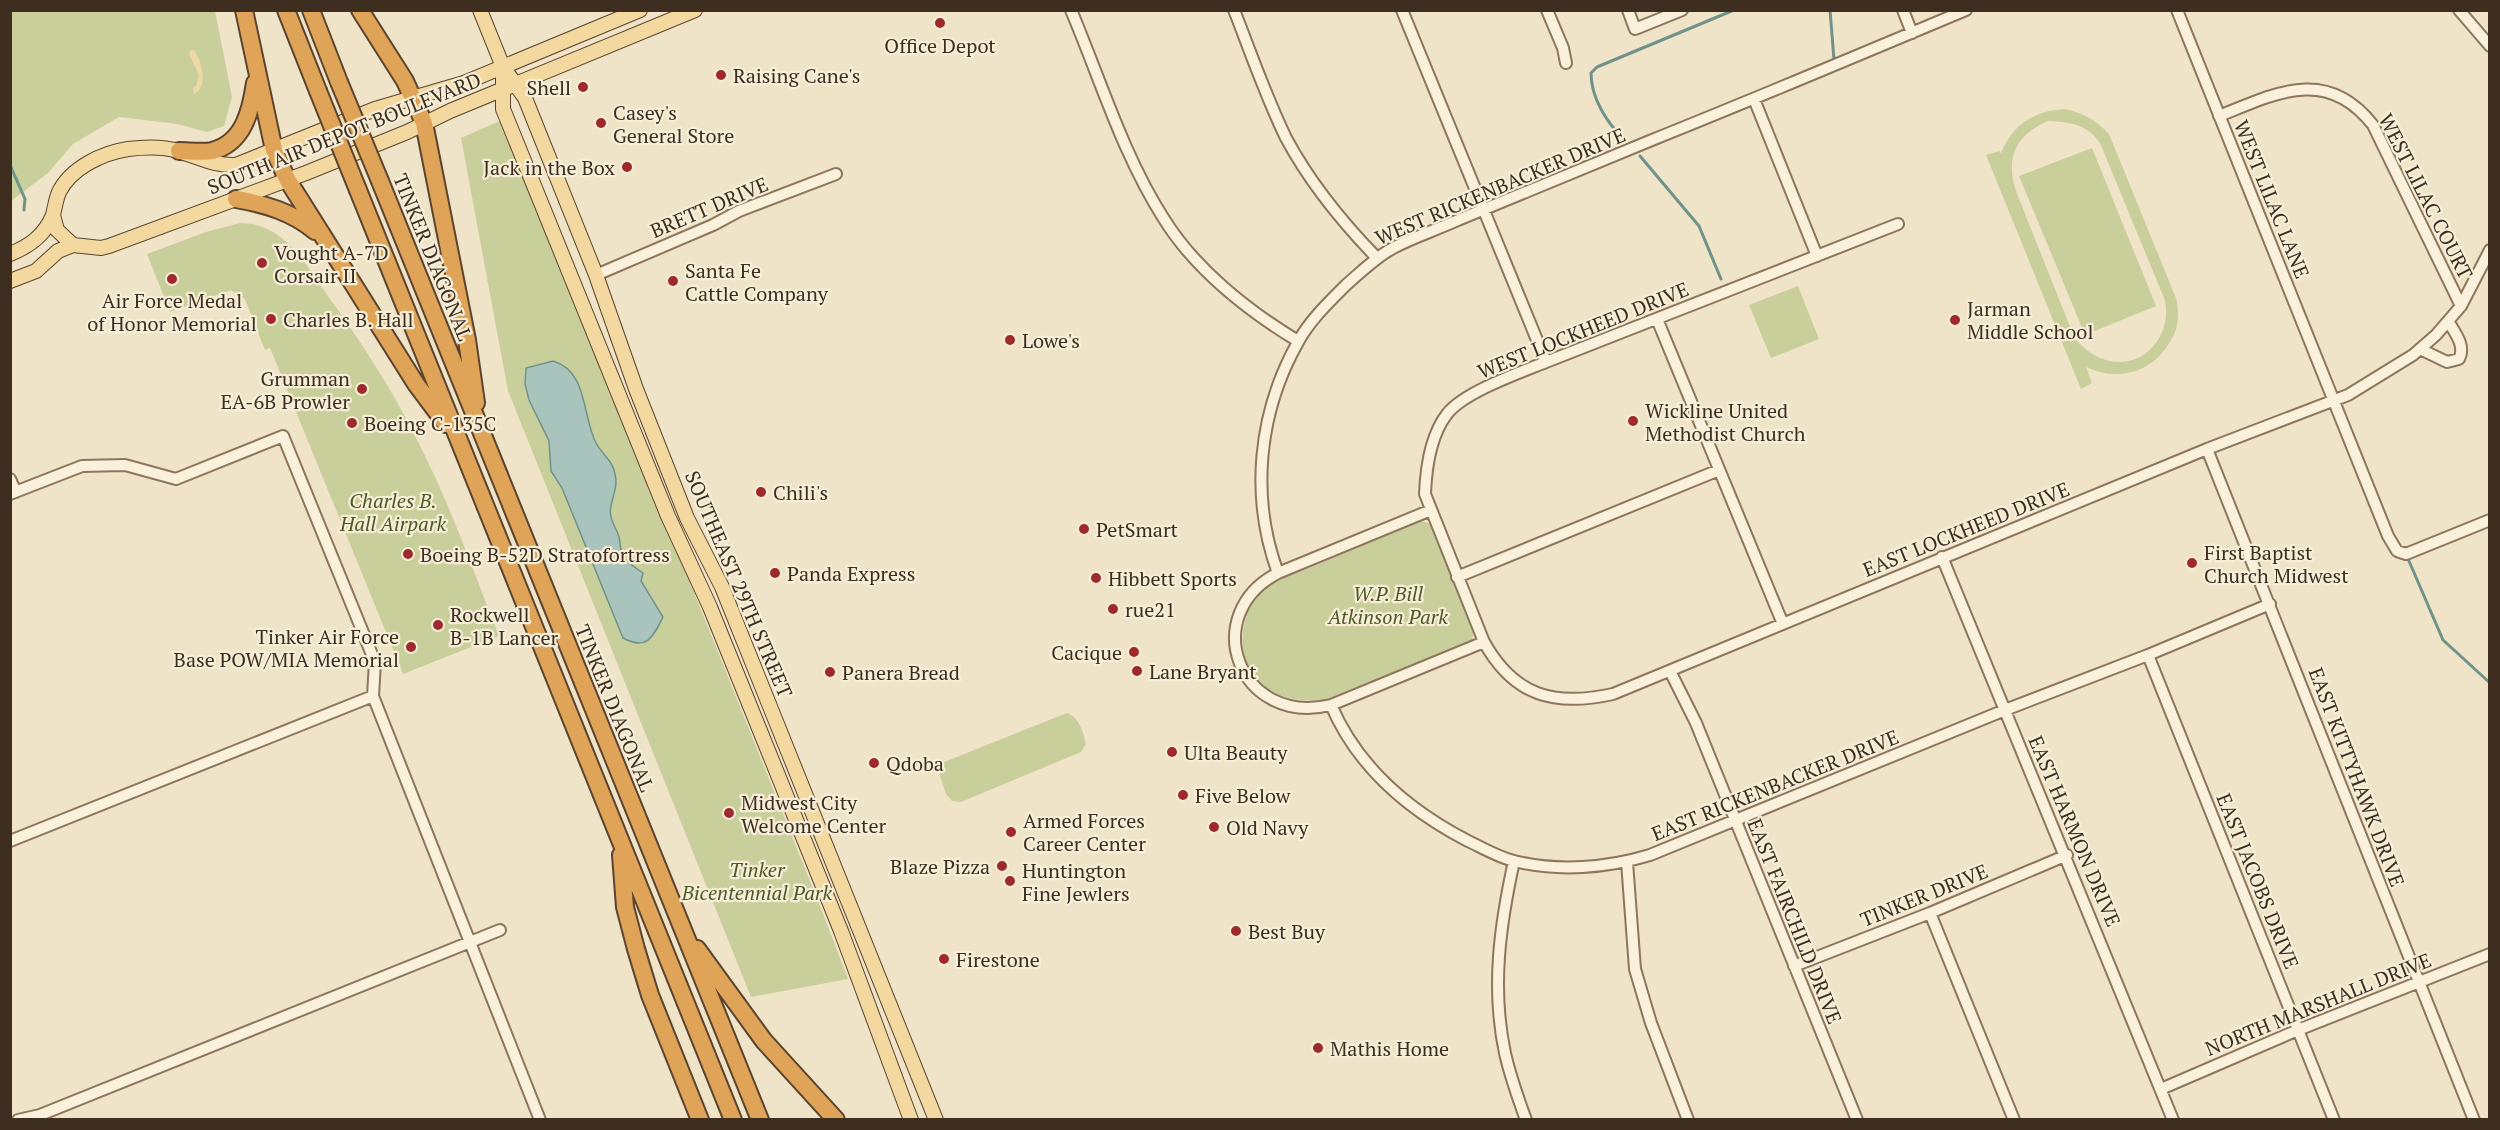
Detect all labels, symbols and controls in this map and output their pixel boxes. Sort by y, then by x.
marker: Office Depot [933,16,947,30]
place label: Office Depot [884,32,996,59]
place label: Raising Cane's [733,62,860,89]
street label: SOUTH AIR DEPOT BOULEVARD [203,66,485,200]
marker: Raising Cane's [714,68,728,82]
place label: Shell [526,74,571,101]
marker: Shell [576,80,590,94]
place label: Casey's General Store [613,99,734,149]
street label: WEST LILAC COURT [2373,109,2479,283]
marker: Casey's General Store [594,116,608,130]
street label: WEST LILAC LANE [2228,116,2316,282]
street label: WEST RICKENBACKER DRIVE [1371,121,1629,251]
place label: Jack in the Box [483,154,616,181]
marker: Jack in the Box [620,160,634,174]
street label: TINKER DIAGONAL [387,169,479,345]
street label: BRETT DRIVE [646,170,772,244]
place label: Vought A-7D Corsair II [274,239,389,289]
marker: Vought A-7D Corsair II [255,256,269,270]
place label: Santa Fe Cattle Company [685,257,829,307]
marker: Air Force Medal of Honor Memorial [165,272,179,286]
marker: Santa Fe Cattle Company [666,274,680,288]
street label: WEST LOCKHEED DRIVE [1473,275,1693,385]
place label: Air Force Medal of Honor Memorial [87,287,257,337]
place label: Jarman Middle School [1967,295,2093,345]
place label: Charles B. Hall [283,306,414,333]
marker: Charles B. Hall [264,312,278,326]
marker: Jarman Middle School [1948,313,1962,327]
place label: Lowe's [1022,327,1080,354]
marker: Lowe's [1003,333,1017,347]
place label: Grumman EA-6B Prowler [220,365,350,415]
marker: Grumman EA-6B Prowler [355,382,369,396]
place label: Wickline United Methodist Church [1645,397,1806,447]
place label: Boeing C-135C [364,410,496,437]
marker: Wickline United Methodist Church [1626,414,1640,428]
marker: Boeing C-135C [345,416,359,430]
street label: SOUTHEAST 29TH STREET [679,467,799,701]
street label: EAST LOCKHEED DRIVE [1859,475,2073,583]
place label: Chili's [773,479,828,506]
marker: Chili's [754,485,768,499]
park label: Charles B. Hall Airpark [339,487,446,537]
place label: PetSmart [1096,516,1179,543]
marker: PetSmart [1077,522,1091,536]
place label: First Baptist Church Midwest [2204,539,2349,589]
place label: Boeing B-52D Stratofortress [420,541,670,568]
marker: Boeing B-52D Stratofortress [401,547,415,561]
marker: First Baptist Church Midwest [2185,556,2199,570]
place label: Panda Express [787,560,915,587]
place label: Hibbett Sports [1108,565,1237,592]
marker: Panda Express [768,566,782,580]
marker: Hibbett Sports [1089,571,1103,585]
park label: W.P. Bill Atkinson Park [1327,580,1448,630]
place label: rue21 [1125,596,1176,623]
place label: Rockwell B-1B Lancer [450,601,559,651]
marker: rue21 [1106,602,1120,616]
marker: Rockwell B-1B Lancer [431,618,445,632]
street label: TINKER DIAGONAL [569,620,661,796]
place label: Tinker Air Force Base POW/MIA Memorial [174,623,399,673]
place label: Cacique [1051,639,1122,666]
marker: Tinker Air Force Base POW/MIA Memorial [404,640,418,654]
marker: Cacique [1127,645,1141,659]
place label: Lane Bryant [1149,658,1257,685]
place label: Panera Bread [842,659,960,686]
street label: EAST KITTYHAWK DRIVE [2303,663,2411,891]
marker: Lane Bryant [1130,664,1144,678]
marker: Panera Bread [823,665,837,679]
street label: EAST RICKENBACKER DRIVE [1647,723,1903,847]
street label: EAST HARMON DRIVE [2022,731,2128,931]
place label: Ulta Beauty [1184,739,1288,766]
marker: Ulta Beauty [1165,745,1179,759]
place label: Qdoba [886,750,944,777]
marker: Qdoba [867,756,881,770]
place label: Five Below [1195,782,1291,809]
marker: Five Below [1176,788,1190,802]
place label: Midwest City Welcome Center [741,789,886,839]
street label: EAST JACOBS DRIVE [2210,789,2306,973]
marker: Midwest City Welcome Center [722,806,736,820]
place label: Armed Forces Career Center [1023,807,1146,857]
place label: Old Navy [1226,814,1309,841]
street label: EAST FAIRCHILD DRIVE [1741,814,1849,1028]
marker: Old Navy [1207,820,1221,834]
marker: Armed Forces Career Center [1004,825,1018,839]
place label: Blaze Pizza [890,853,990,880]
park label: Tinker Bicentennial Park [681,856,833,906]
place label: Huntington Fine Jewlers [1022,857,1130,907]
street label: TINKER DRIVE [1856,857,1992,933]
marker: Blaze Pizza [995,859,1009,873]
marker: Huntington Fine Jewlers [1003,874,1017,888]
place label: Best Buy [1248,918,1326,945]
marker: Best Buy [1229,924,1243,938]
place label: Firestone [956,946,1040,973]
street label: NORTH MARSHALL DRIVE [2201,946,2435,1062]
marker: Firestone [937,952,951,966]
place label: Mathis Home [1330,1035,1449,1062]
marker: Mathis Home [1311,1041,1325,1055]

